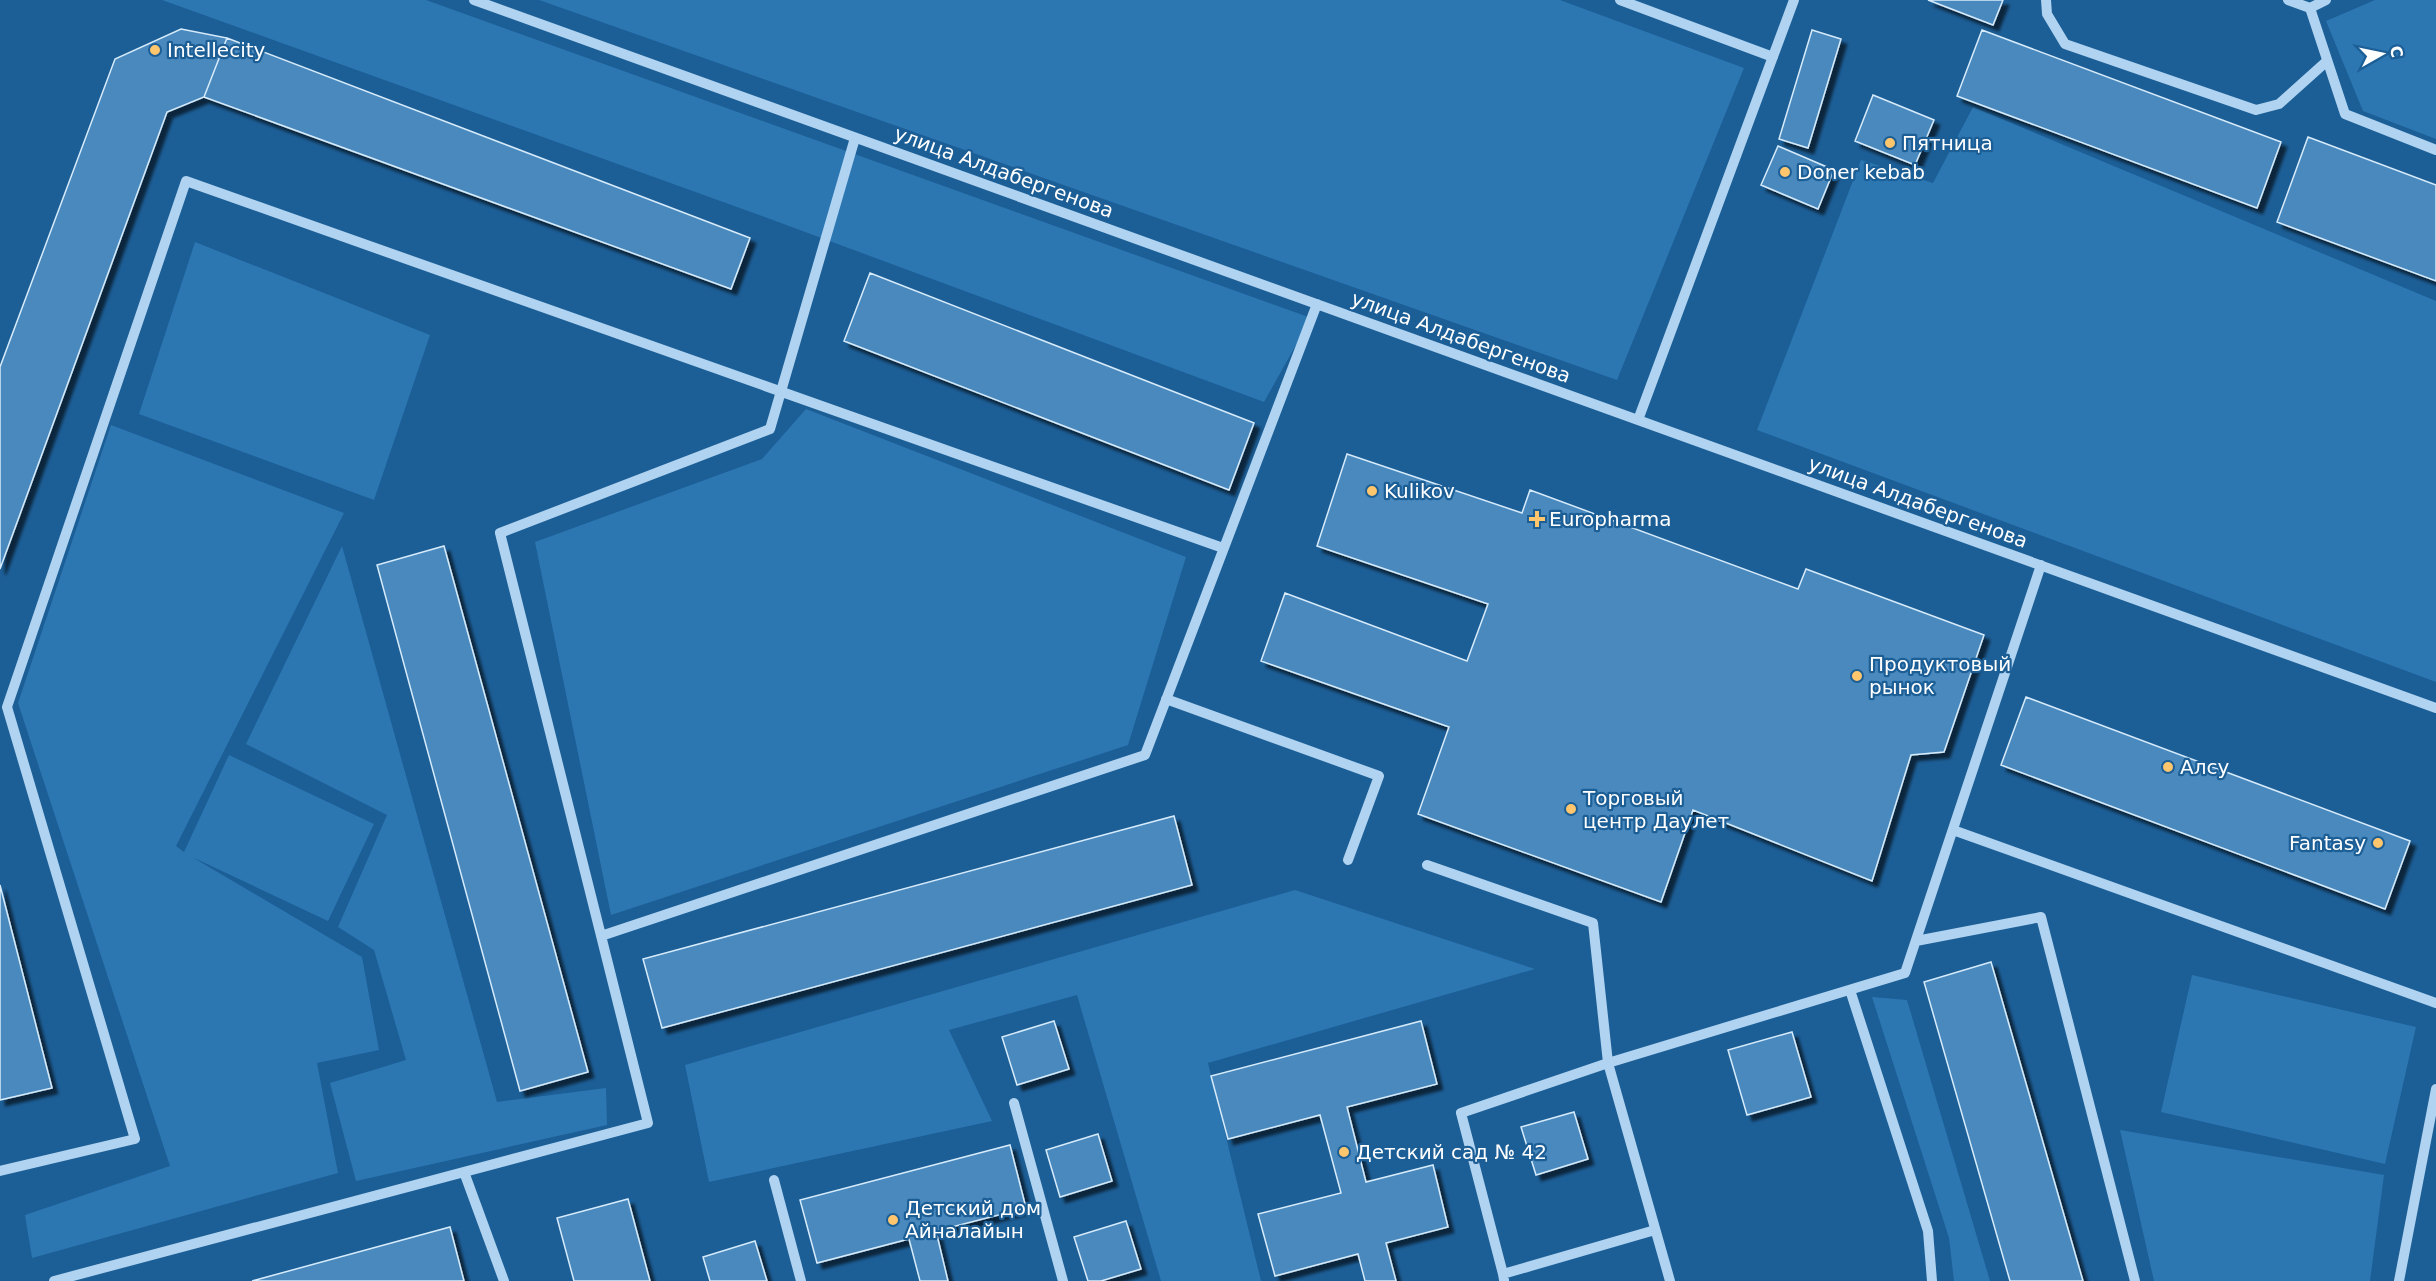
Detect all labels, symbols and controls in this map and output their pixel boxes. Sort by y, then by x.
north arrow [2352,24,2412,84]
place label: Intellecity [167,38,266,62]
marker: Intellecity [148,43,162,57]
text: С [2386,44,2407,59]
street label: улица Алдабергенова [891,121,1117,223]
place label: Пятница [1902,131,1993,155]
marker: Пятница [1883,136,1897,150]
place label: Doner kebab [1797,160,1925,184]
marker: Doner kebab [1778,165,1792,179]
street label: улица Алдабергенова [1348,286,1574,388]
street label: улица Алдабергенова [1805,451,2031,553]
place label: Kulikov [1384,479,1455,503]
marker: Kulikov [1365,484,1379,498]
place label: Europharma [1549,507,1672,531]
marker: Europharma [1530,512,1544,526]
place label: Продуктовый рынок [1869,652,2011,699]
marker: Продуктовый рынок [1850,669,1864,683]
place label: Алсу [2180,755,2229,779]
marker: Алсу [2161,760,2175,774]
place label: Торговый центр Даулет [1582,786,1730,833]
marker: Торговый центр Даулет [1564,802,1578,816]
place label: Fantasy [2289,831,2366,855]
marker: Fantasy [2371,836,2385,850]
place label: Детский сад № 42 [1356,1140,1547,1164]
marker: Детский сад № 42 [1337,1145,1351,1159]
place label: Детский дом Айналайын [905,1196,1041,1243]
marker: Детский дом Айналайын [886,1213,900,1227]

